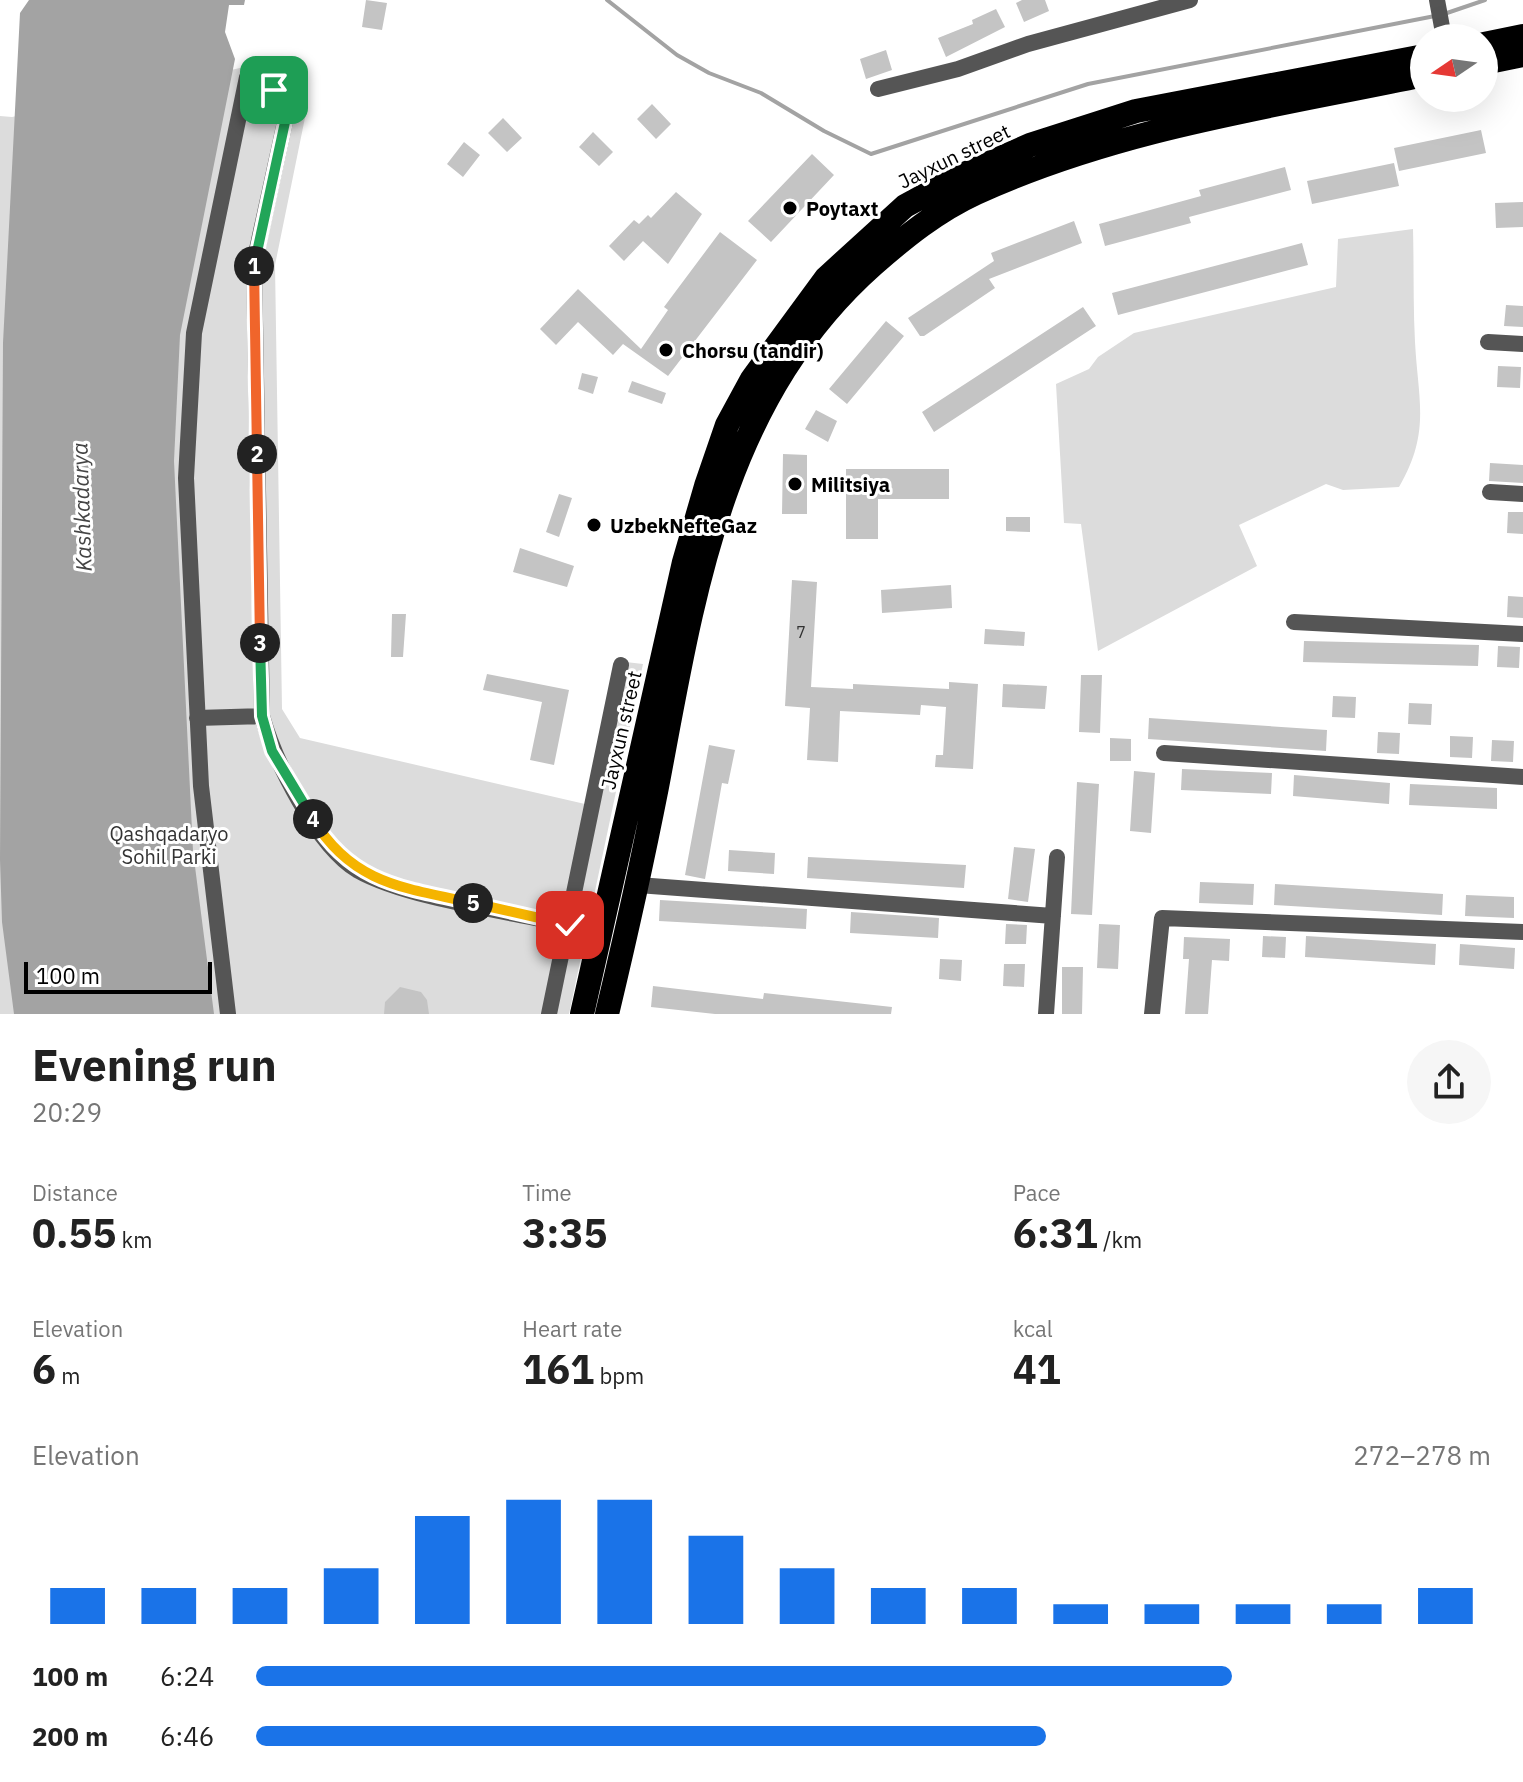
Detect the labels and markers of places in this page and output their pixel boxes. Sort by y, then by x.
pin [240,56,308,124]
place label: Poytaxt [806,195,878,222]
marker: Poytaxt [781,199,799,217]
pin: 1 [234,246,274,286]
place label: Chorsu (tandir) [682,337,824,364]
marker: Chorsu (tandir) [657,341,675,359]
pin: 2 [237,434,277,474]
place label: Militsiya [811,471,890,498]
marker: Militsiya [786,475,804,493]
place label: UzbekNefteGaz [610,512,757,539]
marker: UzbekNefteGaz [585,516,603,534]
pin: 3 [240,623,280,663]
pin: 4 [293,799,333,839]
pin: 5 [453,883,493,923]
pin [536,891,604,959]

